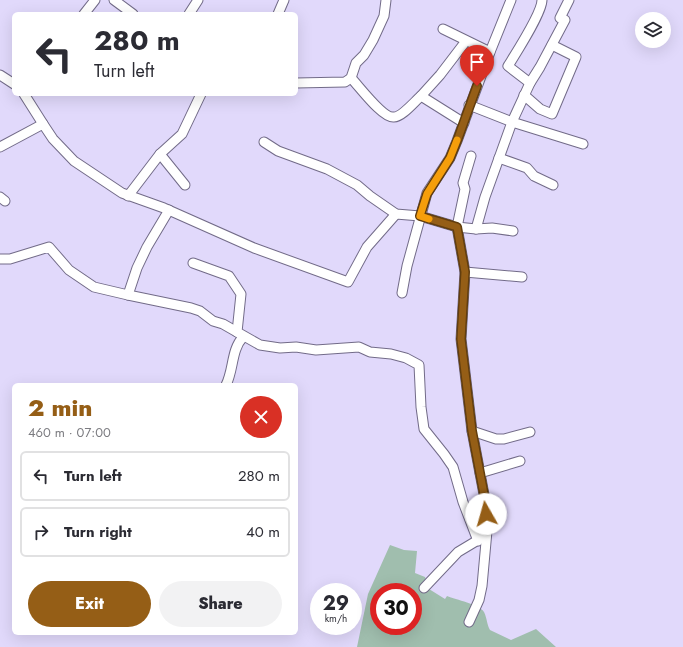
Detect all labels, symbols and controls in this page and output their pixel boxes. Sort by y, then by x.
map controls [635,12,671,48]
button: layers [635,12,671,48]
text: 280 m [94,20,180,61]
icon: left [28,28,80,80]
pin [460,45,494,86]
icon: arrive [466,51,488,73]
text: Turn left [94,58,154,84]
text: 2 min [28,390,92,425]
button: close [240,396,282,438]
text: 460 m · 07:00 [28,423,111,442]
icon: left [30,465,52,487]
text: Turn left [64,465,122,487]
text: 280 m [238,465,280,487]
position arrow [465,493,507,535]
icon: right [30,521,52,543]
text: Turn right [64,521,132,543]
text: 40 m [246,521,280,543]
button: Exit [28,581,151,627]
button: Share [159,581,282,627]
speed limit sign: 30 [370,583,422,635]
text: 29 [323,589,349,618]
text: km/h [325,611,347,626]

